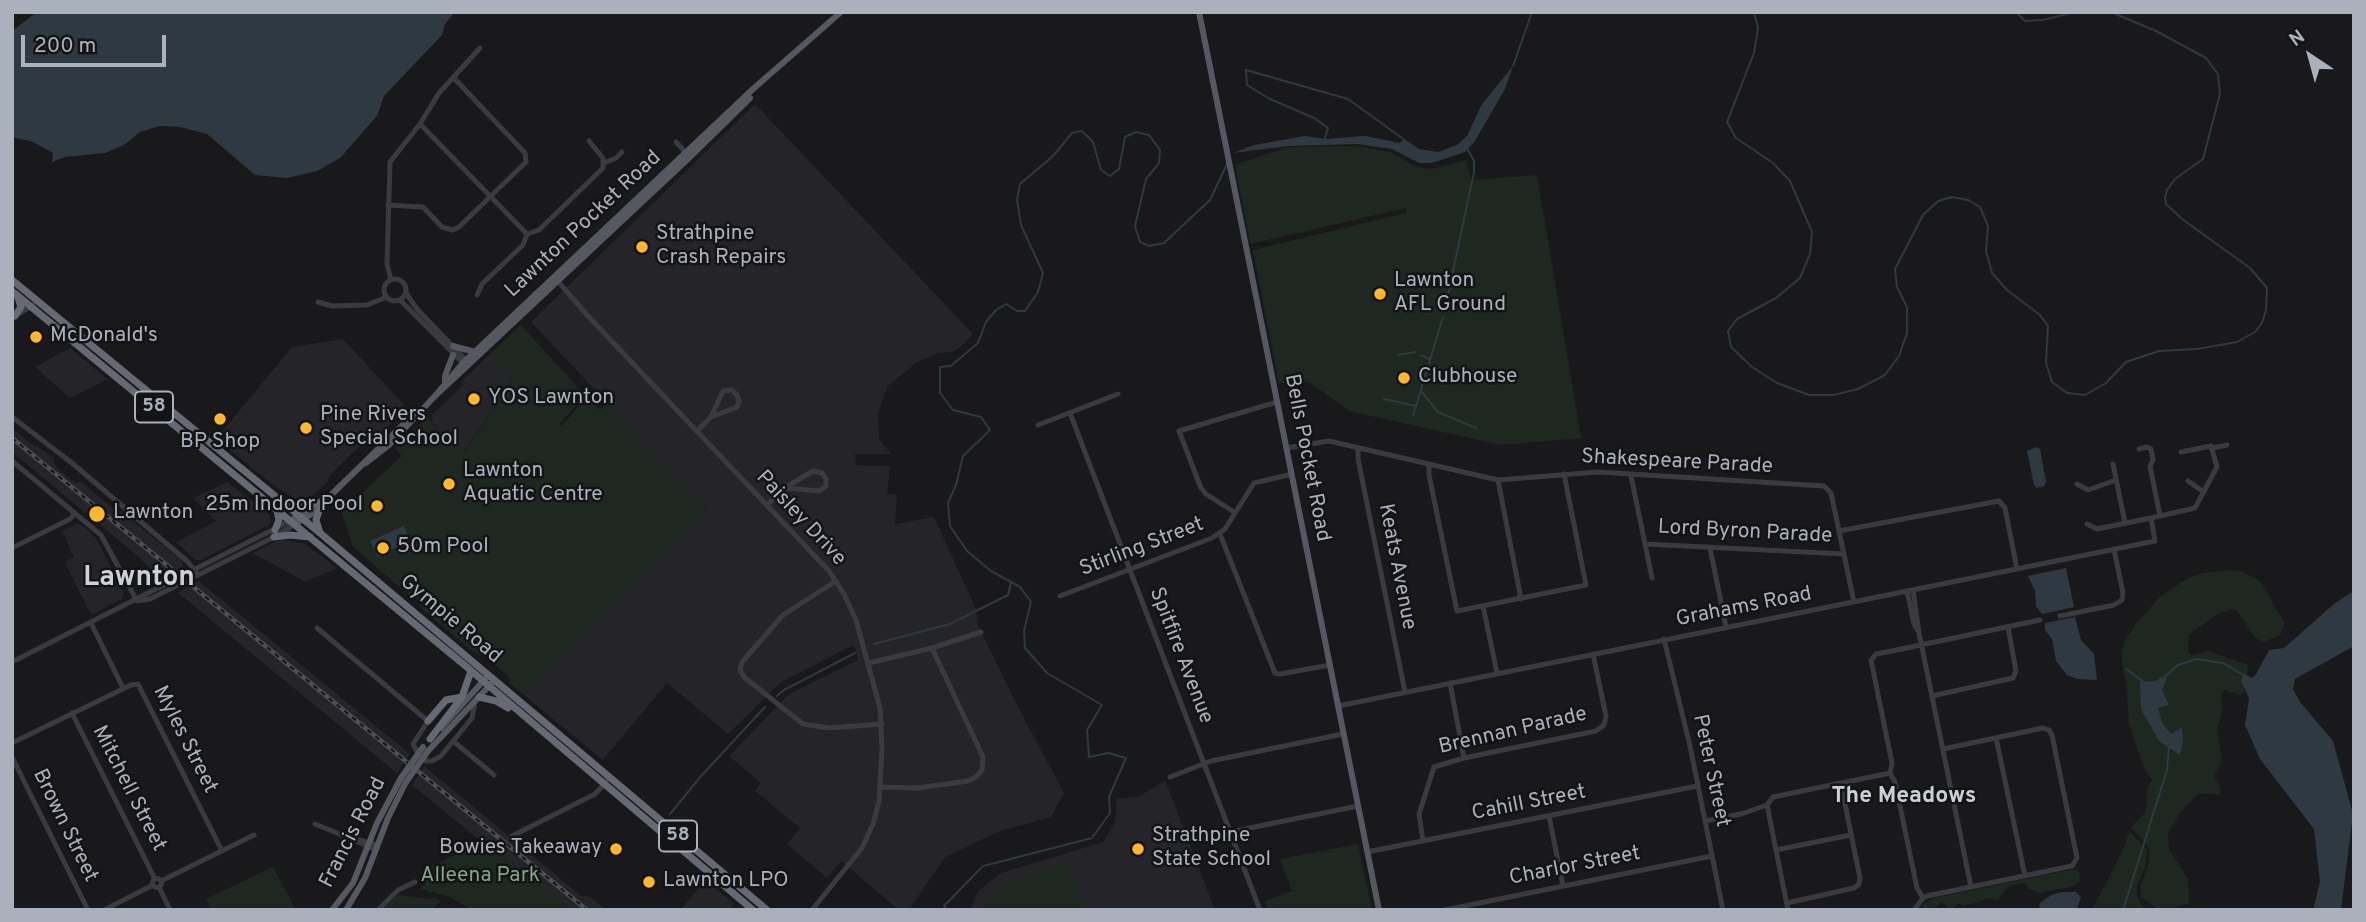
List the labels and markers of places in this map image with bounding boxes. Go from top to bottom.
place label: Strathpine Crash Repairs [656,222,786,272]
marker: Strathpine Crash Repairs [634,239,650,255]
place label: Lawnton AFL Ground [1394,269,1506,319]
marker: Lawnton AFL Ground [1372,286,1388,302]
place label: McDonald's [50,324,158,350]
marker: McDonald's [28,329,44,345]
place label: Clubhouse [1418,365,1517,391]
marker: Clubhouse [1396,370,1412,386]
place label: YOS Lawnton [488,386,614,412]
marker: YOS Lawnton [466,391,482,407]
place label: Pine Rivers Special School [320,403,458,453]
marker: BP Shop [212,411,228,427]
marker: Pine Rivers Special School [298,420,314,436]
place label: BP Shop [180,430,260,456]
place label: Lawnton Aquatic Centre [463,459,603,509]
marker: Lawnton Aquatic Centre [441,476,457,492]
place label: 25m Indoor Pool [205,493,363,519]
marker: 25m Indoor Pool [369,498,385,514]
place label: Lawnton [113,501,193,527]
marker: Lawnton [87,504,107,524]
place label: 50m Pool [397,535,489,561]
marker: 50m Pool [375,540,391,556]
place label: Strathpine State School [1152,824,1271,874]
place label: Bowies Takeaway [439,836,602,862]
marker: Bowies Takeaway [608,841,624,857]
marker: Strathpine State School [1130,841,1146,857]
place label: Lawnton LPO [663,869,788,895]
marker: Lawnton LPO [641,874,657,890]

